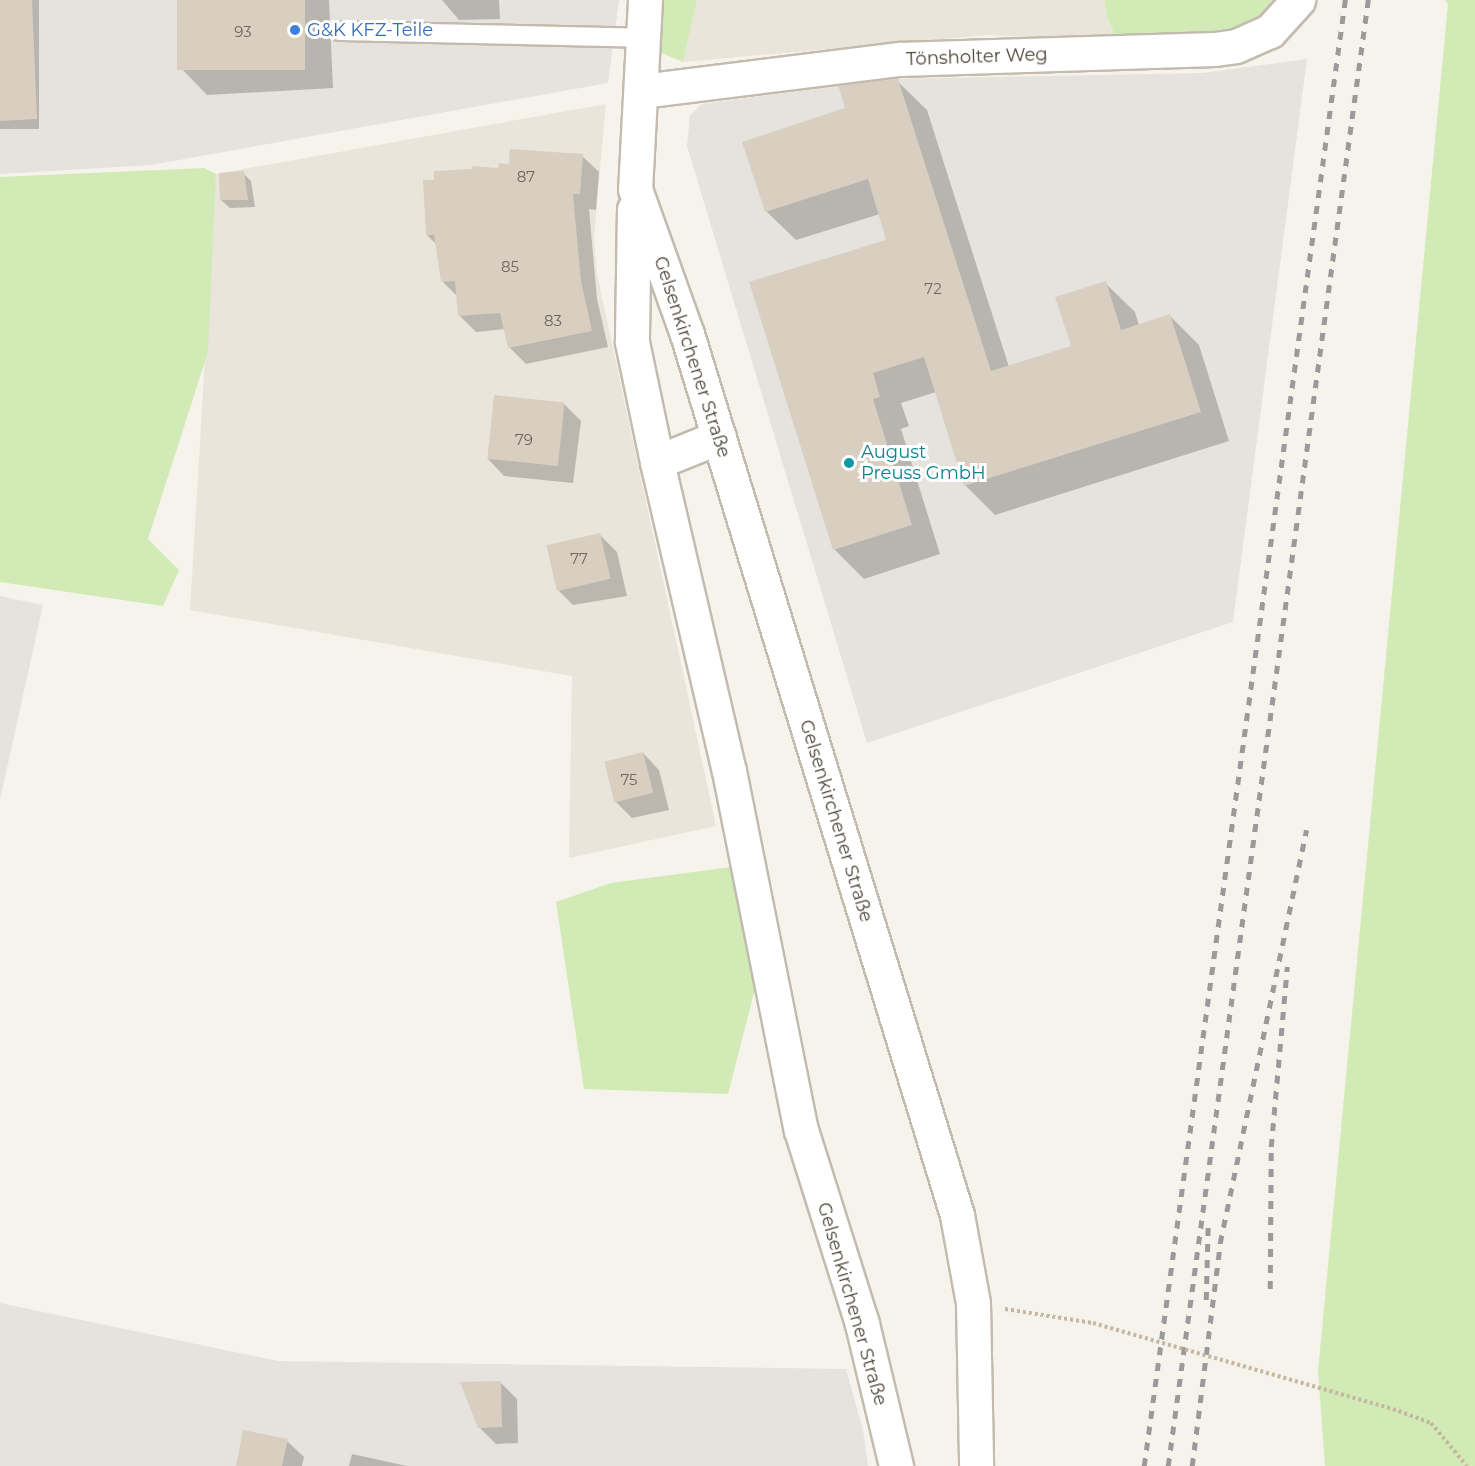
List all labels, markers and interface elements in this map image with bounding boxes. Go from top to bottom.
place label: G&K KFZ-Teile [307,19,433,41]
house number: 93 [234,23,252,41]
marker: G&K KFZ-Teile [288,23,302,37]
street label: Tönsholter Weg [906,44,1048,70]
house number: 87 [517,168,535,186]
street label: Gelsenkirchener Straße [649,254,735,460]
house number: 85 [501,258,519,276]
house number: 72 [924,280,942,298]
house number: 83 [544,312,562,330]
house number: 79 [515,431,533,449]
place label: August Preuss GmbH [861,442,986,484]
marker: August Preuss GmbH [842,456,856,470]
house number: 77 [570,550,588,568]
street label: Gelsenkirchener Straße [795,717,877,925]
house number: 75 [620,771,638,789]
street label: Gelsenkirchener Straße [813,1200,891,1408]

